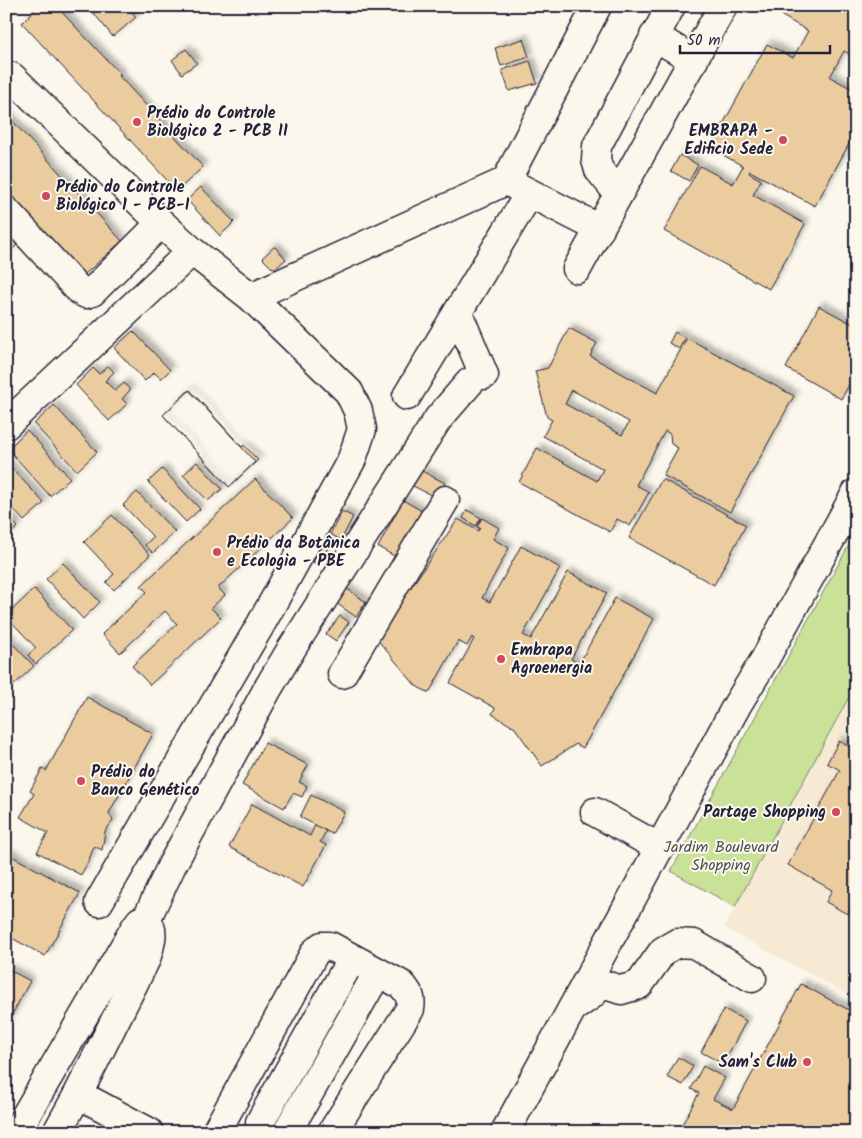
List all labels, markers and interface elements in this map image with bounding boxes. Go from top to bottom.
scale bar [680,22,830,54]
text: 50 m [687,29,721,53]
place label: Prédio do Controle Biológico 2 - PCB II [147,101,288,144]
marker: Prédio do Controle Biológico 2 - PCB II [131,116,143,128]
place label: EMBRAPA - Edificio Sede [685,119,773,162]
marker: EMBRAPA - Edificio Sede [777,134,789,146]
place label: Prédio do Controle Biológico 1 - PCB-I [56,175,190,218]
marker: Prédio do Controle Biológico 1 - PCB-I [40,190,52,202]
place label: Prédio da Botânica e Ecologia - PBE [227,531,360,574]
marker: Prédio da Botânica e Ecologia - PBE [211,546,223,558]
place label: Embrapa Agroenergia [511,638,592,681]
marker: Embrapa Agroenergia [495,653,507,665]
place label: Prédio do Banco Genético [91,760,199,803]
marker: Prédio do Banco Genético [75,775,87,787]
place label: Partage Shopping [703,800,826,825]
marker: Partage Shopping [830,806,842,818]
park label: Jardim Boulevard Shopping [663,835,780,878]
place label: Sam's Club [719,1050,797,1075]
marker: Sam's Club [801,1056,813,1068]

